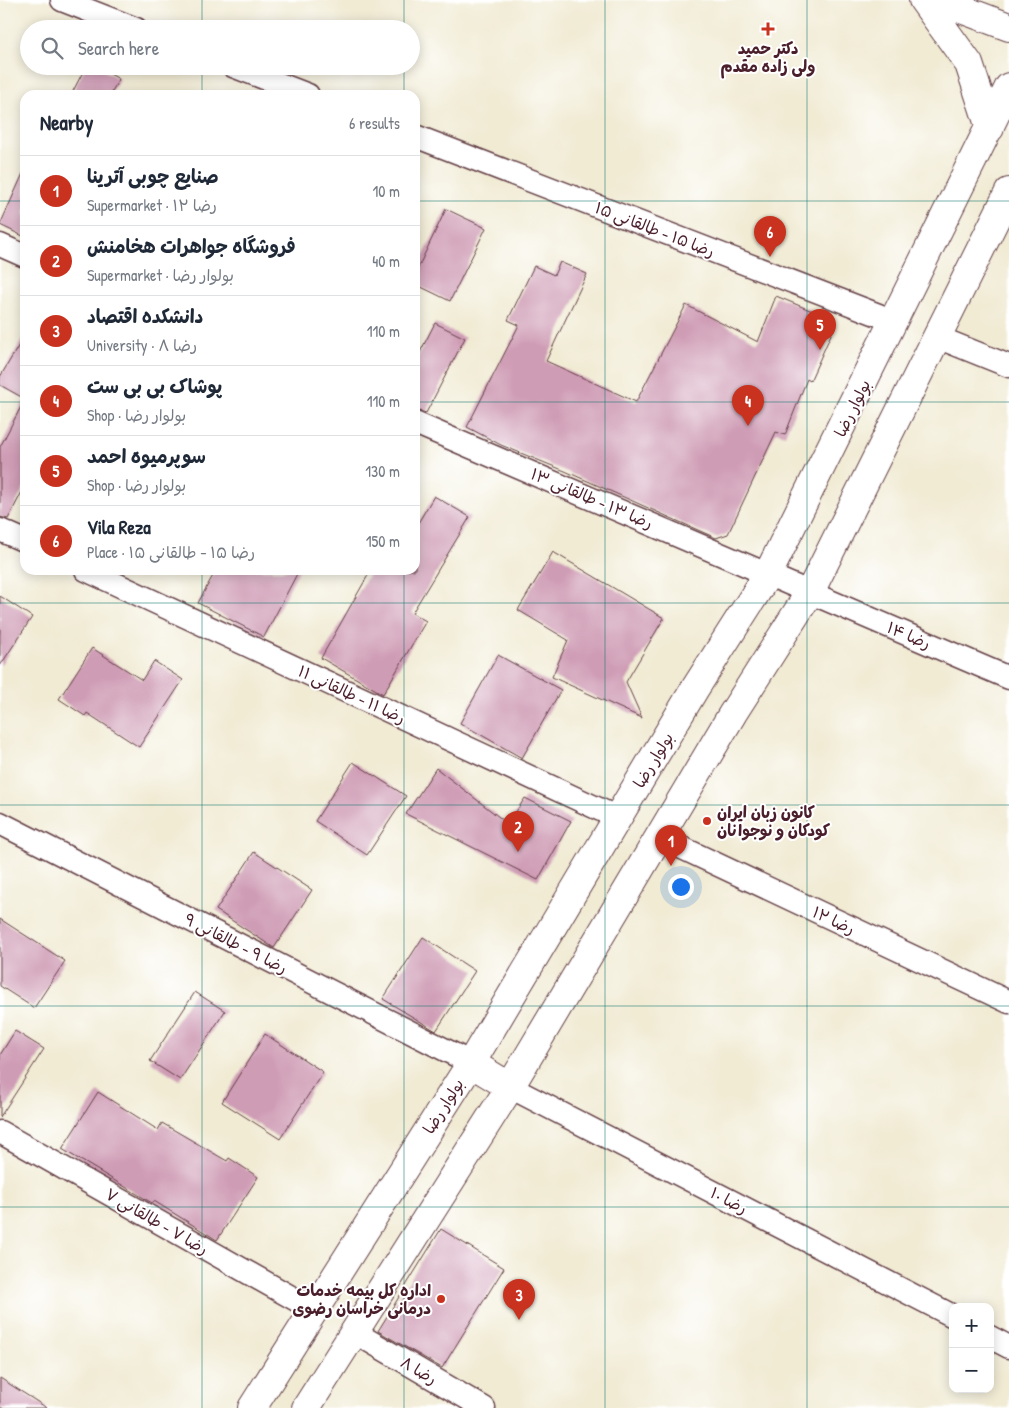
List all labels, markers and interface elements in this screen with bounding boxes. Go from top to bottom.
search box [20,20,420,75]
marker: دکتر حمید ولی زاده مقدم [761,22,775,36]
icon: search [38,34,66,62]
text: Search here [78,35,159,61]
place label: دکتر حمید ولی زاده مقدم [721,37,815,79]
text: Nearby [40,108,93,137]
text: 6 results [349,112,400,134]
text: صنایع چوبی آترینا [87,163,219,189]
text: 1 [53,180,59,202]
text: 10 m [372,180,400,202]
text: Supermarket · رضا ۱۲ [87,194,217,216]
street label: رضا ۱۵ - طالقانی ۱۵ [592,196,718,262]
pin: 6 [754,216,786,257]
text: فروشگاه جواهرات هخامنش [87,233,296,259]
text: 2 [52,250,60,272]
text: 40 m [372,250,400,272]
text: Supermarket · بولوار رضا [87,264,234,286]
text: دانشکده اقتصاد [87,303,203,329]
pin: 5 [804,309,836,350]
text: 3 [52,320,60,342]
text: 110 m [367,320,400,342]
text: University · رضا ۸ [87,334,197,356]
text: پوشاک بی بی ست [87,373,222,399]
street label: بولوار رضا [829,376,875,440]
pin: 4 [732,385,764,426]
text: 4 [53,390,59,412]
text: 110 m [367,390,400,412]
text: Shop · بولوار رضا [87,404,186,426]
text: سوپرمیوه احمد [87,443,206,469]
text: 5 [53,460,59,482]
text: 130 m [365,460,400,482]
street label: رضا ۱۳ - طالقانی ۱۳ [528,462,656,534]
text: Shop · بولوار رضا [87,474,186,496]
text: Vila Reza [87,514,151,540]
text: 6 [53,530,59,552]
text: 150 m [366,530,400,552]
text: Place · رضا ۱۵ - طالقانی ۱۵ [87,541,255,563]
street label: رضا ۱۴ [884,616,934,654]
street label: رضا ۱۱ - طالقانی ۱۱ [295,660,409,728]
street label: بولوار رضا [628,728,678,792]
place label: کانون زبان ایران کودکان و نوجوانان [717,801,830,841]
pin: 2 [502,811,534,852]
marker: کانون زبان ایران کودکان و نوجوانان [701,815,713,827]
pin: 1 [655,825,687,866]
your location [668,874,694,900]
street label: رضا ۱۲ [809,901,859,939]
street label: رضا ۹ - طالقانی ۹ [181,908,291,978]
street label: بولوار رضا [417,1074,469,1138]
street label: رضا ۱۰ [707,1181,751,1219]
street label: رضا ۷ - طالقانی ۷ [102,1183,212,1259]
place label: اداره کل بیمه خدمات درمانی خراسان رضوی [293,1279,431,1319]
pin: 3 [503,1279,535,1320]
marker: اداره کل بیمه خدمات درمانی خراسان رضوی [435,1293,447,1305]
map controls [949,1303,994,1393]
button: + [949,1303,994,1348]
button: − [949,1348,994,1393]
street label: رضا ۸ [397,1351,441,1389]

